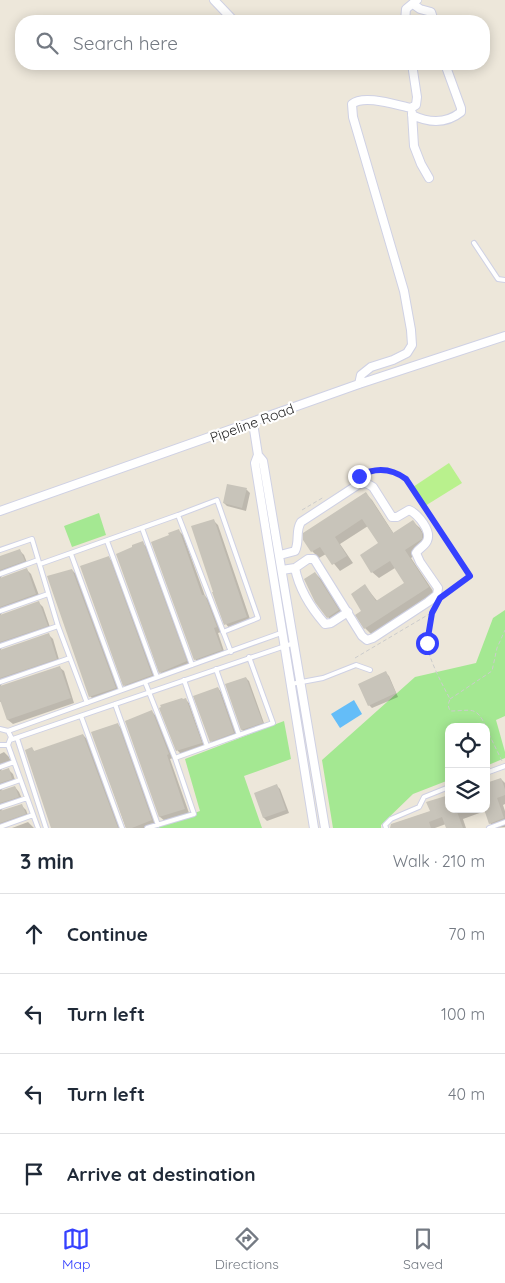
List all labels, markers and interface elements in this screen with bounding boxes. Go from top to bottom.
search box [15,15,490,70]
icon: search [33,29,61,57]
text: Search here [73,31,178,55]
street label: Pipeline Road [207,399,297,447]
route end [348,465,371,488]
route start [416,632,439,655]
map controls [445,723,490,813]
button: locate [445,723,490,768]
button: layers [445,768,490,813]
text: 3 min [20,848,74,874]
text: Walk · 210 m [393,851,485,871]
icon: ahead [20,920,48,948]
text: Continue [67,922,148,946]
text: 70 m [448,924,485,944]
icon: left [20,1000,48,1028]
text: Turn left [67,1002,145,1026]
text: 100 m [441,1004,485,1024]
icon: left [20,1080,48,1108]
text: Turn left [67,1082,145,1106]
text: 40 m [448,1084,485,1104]
icon: arrive [20,1160,48,1188]
text: Arrive at destination [67,1162,256,1186]
tab: Map [62,1225,91,1273]
tab: Directions [215,1225,279,1273]
tab: Saved [403,1225,443,1273]

